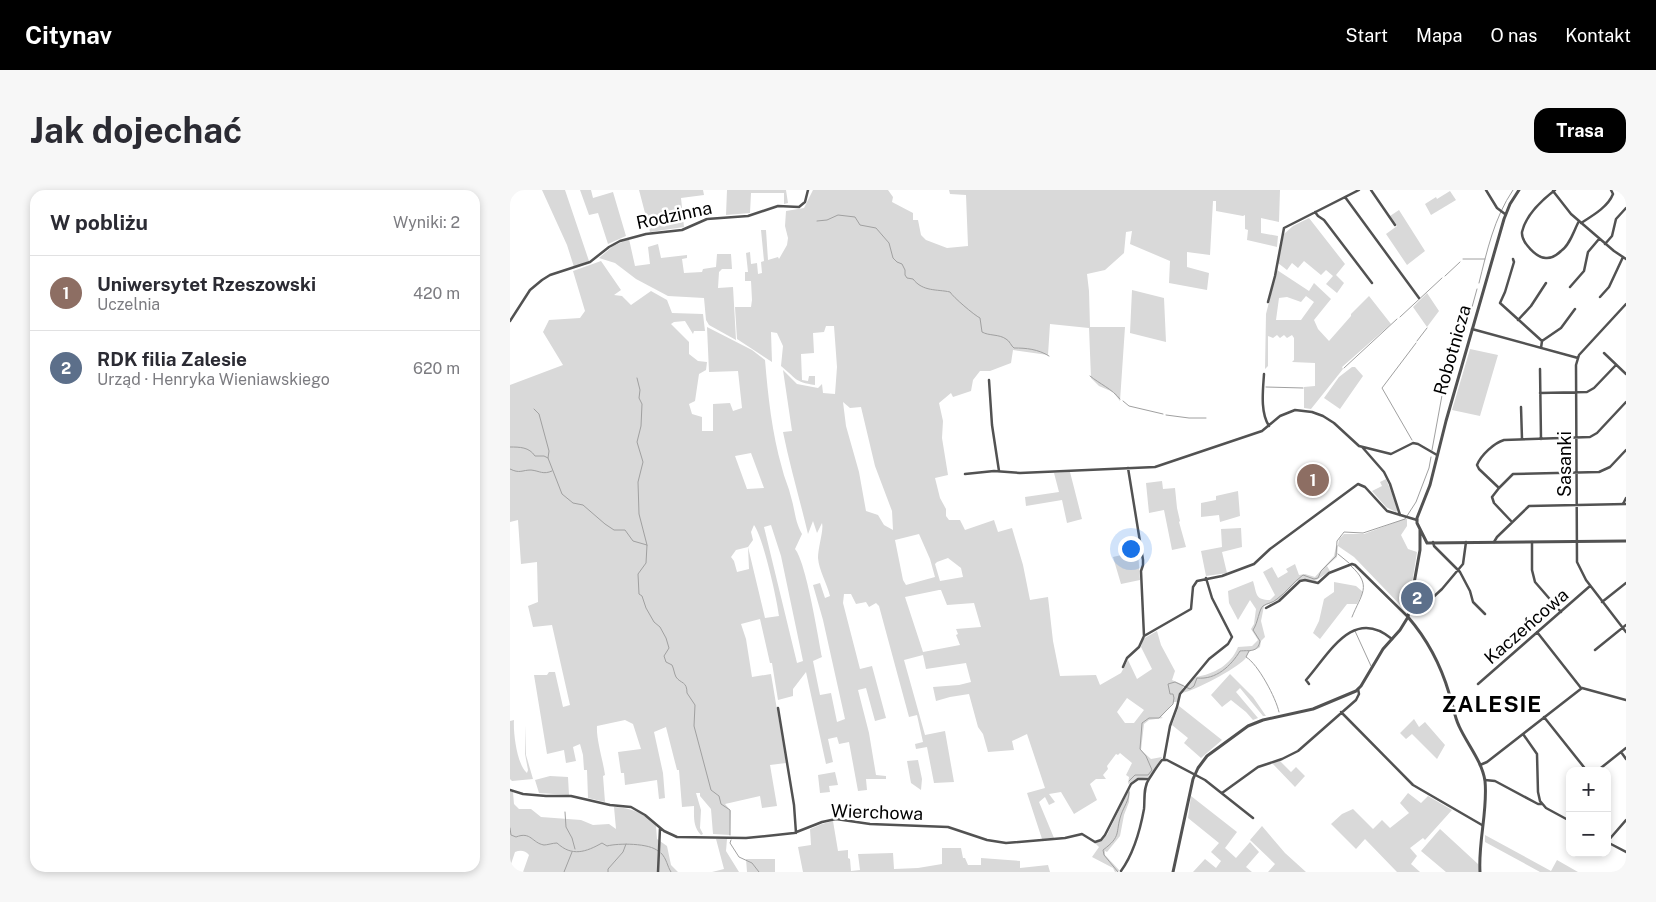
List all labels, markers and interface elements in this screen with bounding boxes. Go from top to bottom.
text: Citynav [25,21,112,49]
text: Start [1346,25,1388,46]
text: Mapa [1416,25,1462,46]
text: O nas [1490,25,1537,46]
text: Kontakt [1565,25,1631,46]
button: Trasa [1534,108,1626,153]
text: Jak dojechać [30,110,242,151]
street label: Rodzinna [634,197,714,233]
text: W pobliżu [50,210,148,235]
text: Wyniki: 2 [393,213,460,232]
text: Uniwersytet Rzeszowski [97,273,316,295]
text: 1 [63,284,69,303]
text: 420 m [413,284,460,303]
text: Uczelnia [97,295,160,314]
street label: Robotnicza [1429,303,1475,397]
text: RDK filia Zalesie [97,348,247,370]
text: 2 [61,359,71,378]
text: 620 m [413,359,460,378]
text: Urząd · Henryka Wieniawskiego [97,370,330,389]
street label: Sasanki [1554,431,1575,497]
pin: 1 [1297,461,1329,499]
your location [1118,536,1144,562]
pin: 2 [1401,579,1433,617]
street label: Kaczeńcowa [1480,584,1572,668]
district label: ZALESIE [1442,691,1542,717]
map controls [1566,767,1611,857]
button: + [1566,767,1611,812]
street label: Wierchowa [830,800,924,824]
button: − [1566,812,1611,857]

